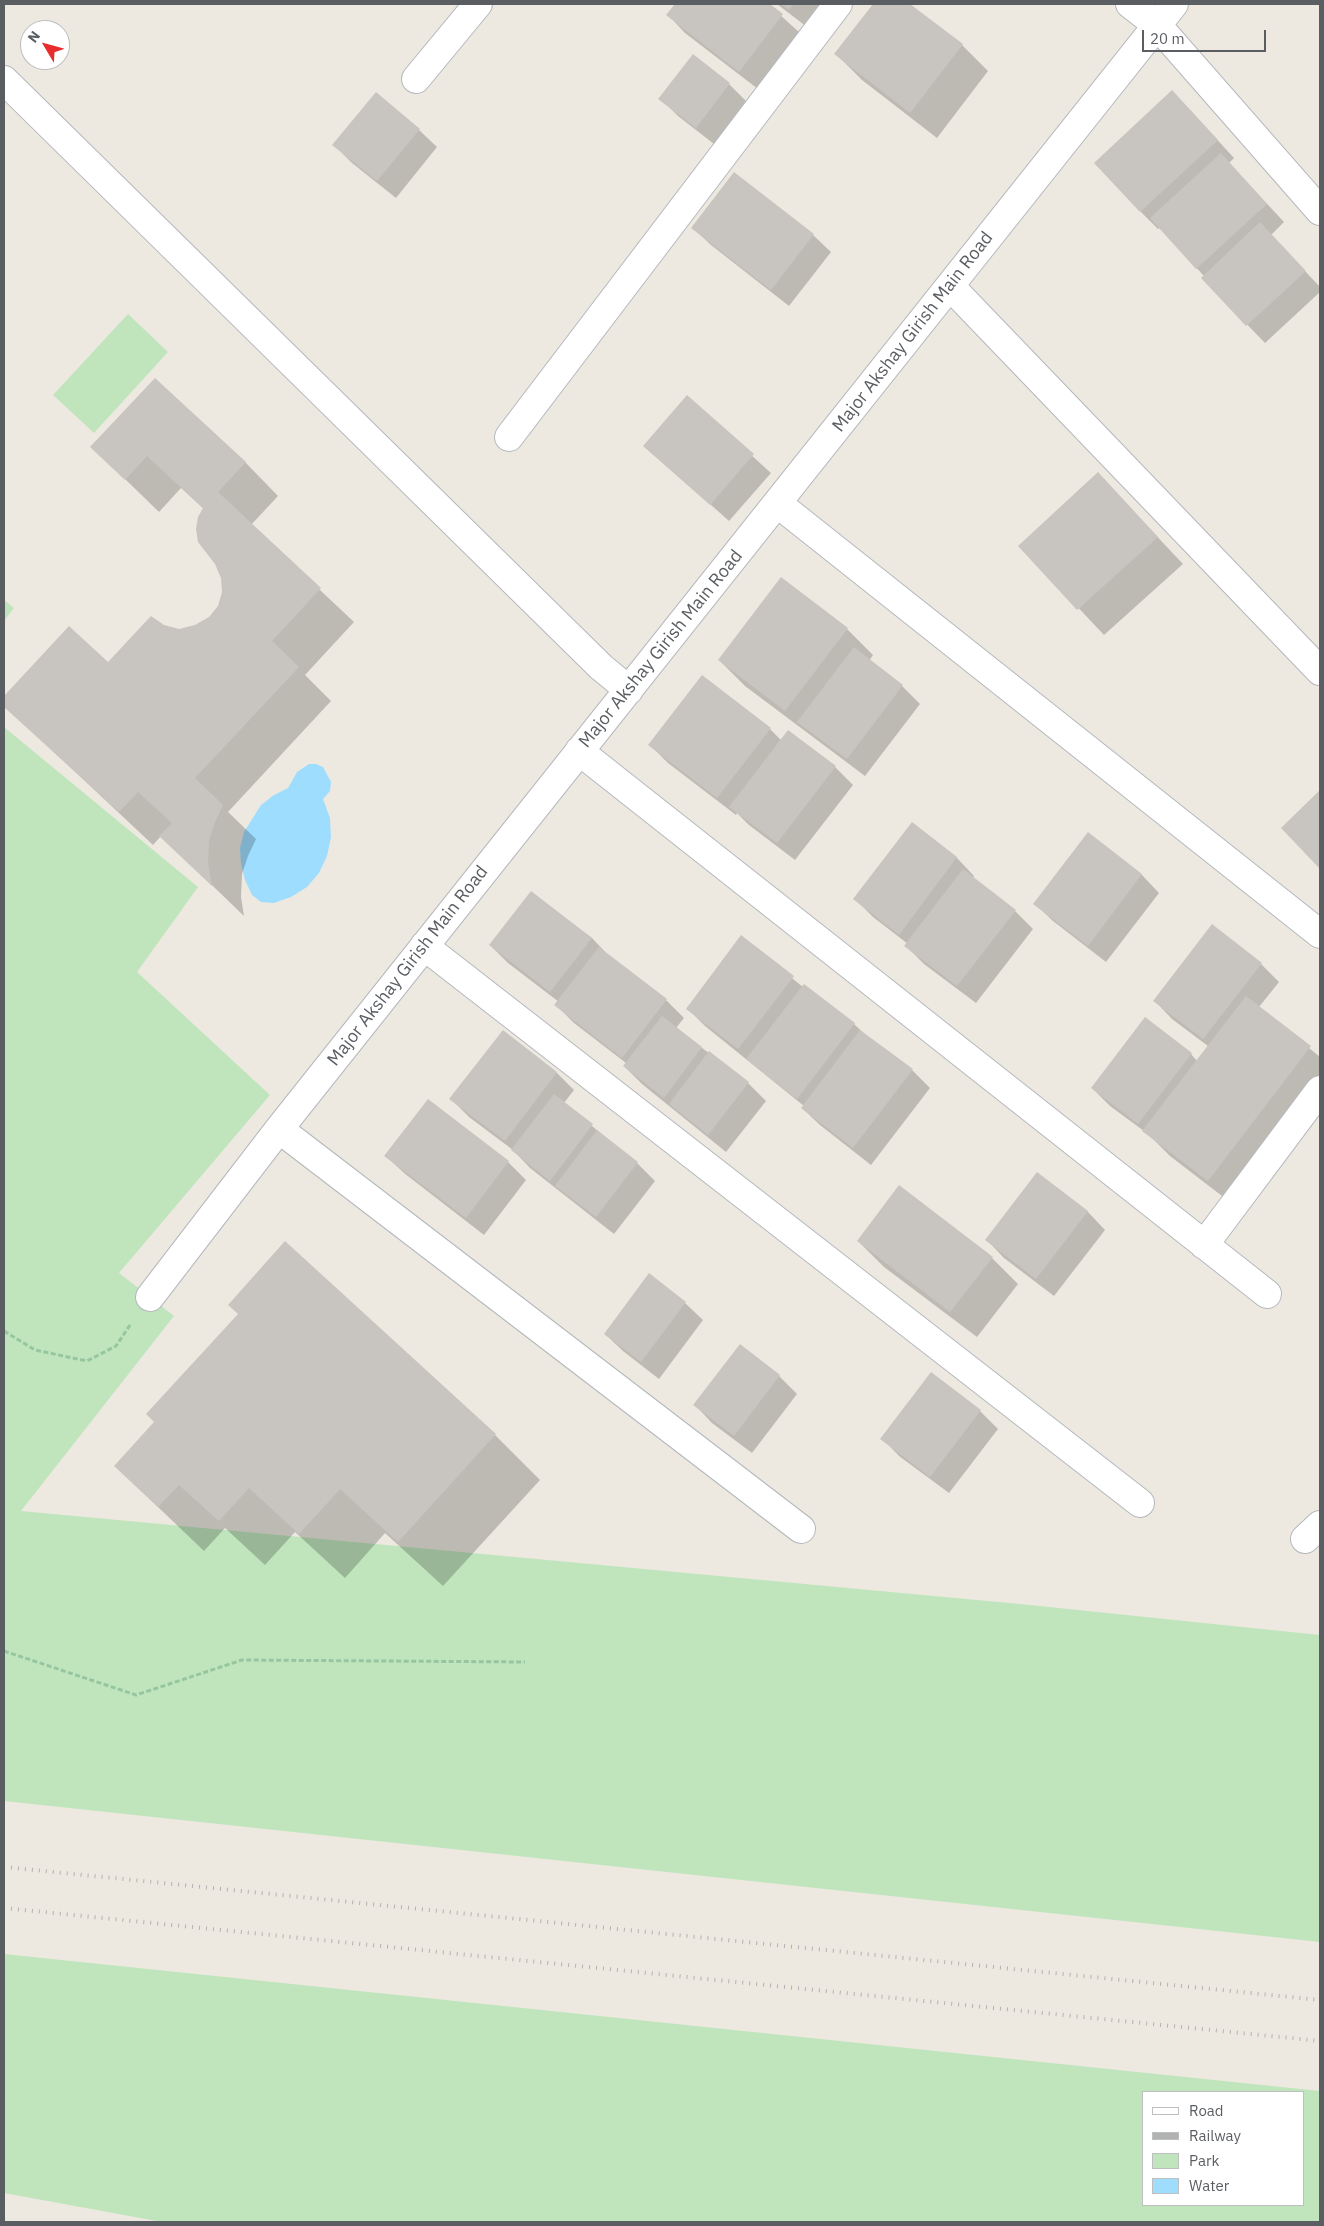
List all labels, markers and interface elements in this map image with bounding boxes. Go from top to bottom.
north arrow [20,20,70,70]
scale bar [1144,20,1268,52]
text: N [24,27,44,46]
text: 20 m [1150,29,1185,48]
street label: Major Akshay Girish Main Road [828,228,998,436]
street label: Major Akshay Girish Main Road [575,546,747,752]
street label: Major Akshay Girish Main Road [323,862,493,1070]
legend [1142,2091,1304,2206]
text: Road [1189,2101,1224,2120]
text: Railway [1189,2126,1241,2145]
text: Park [1189,2151,1219,2170]
text: Water [1189,2176,1229,2195]

